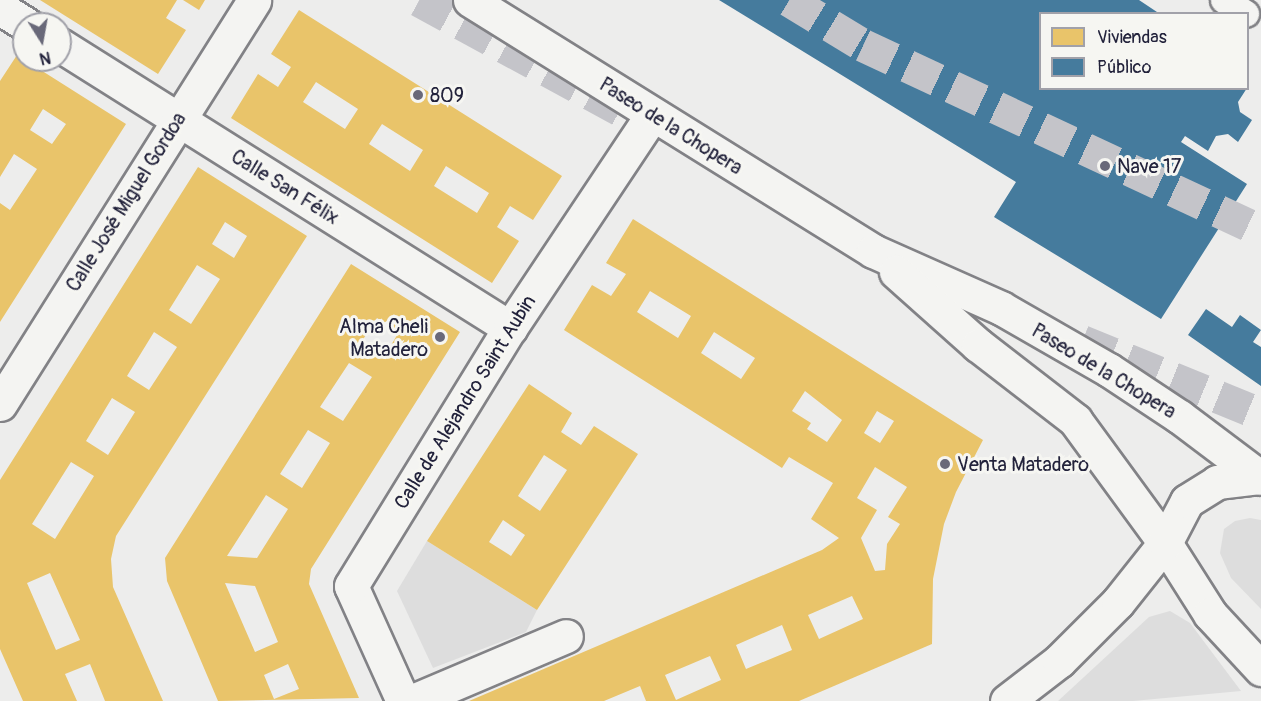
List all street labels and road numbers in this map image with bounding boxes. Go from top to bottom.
street label: Paseo de la Chopera [595,72,747,180]
street label: Calle José Miguel Gordoa [61,108,191,296]
street label: Calle San Félix [227,144,343,230]
street label: Calle de Alejandro Saint Aubin [389,290,541,514]
street label: Paseo de la Chopera [1027,318,1181,424]

